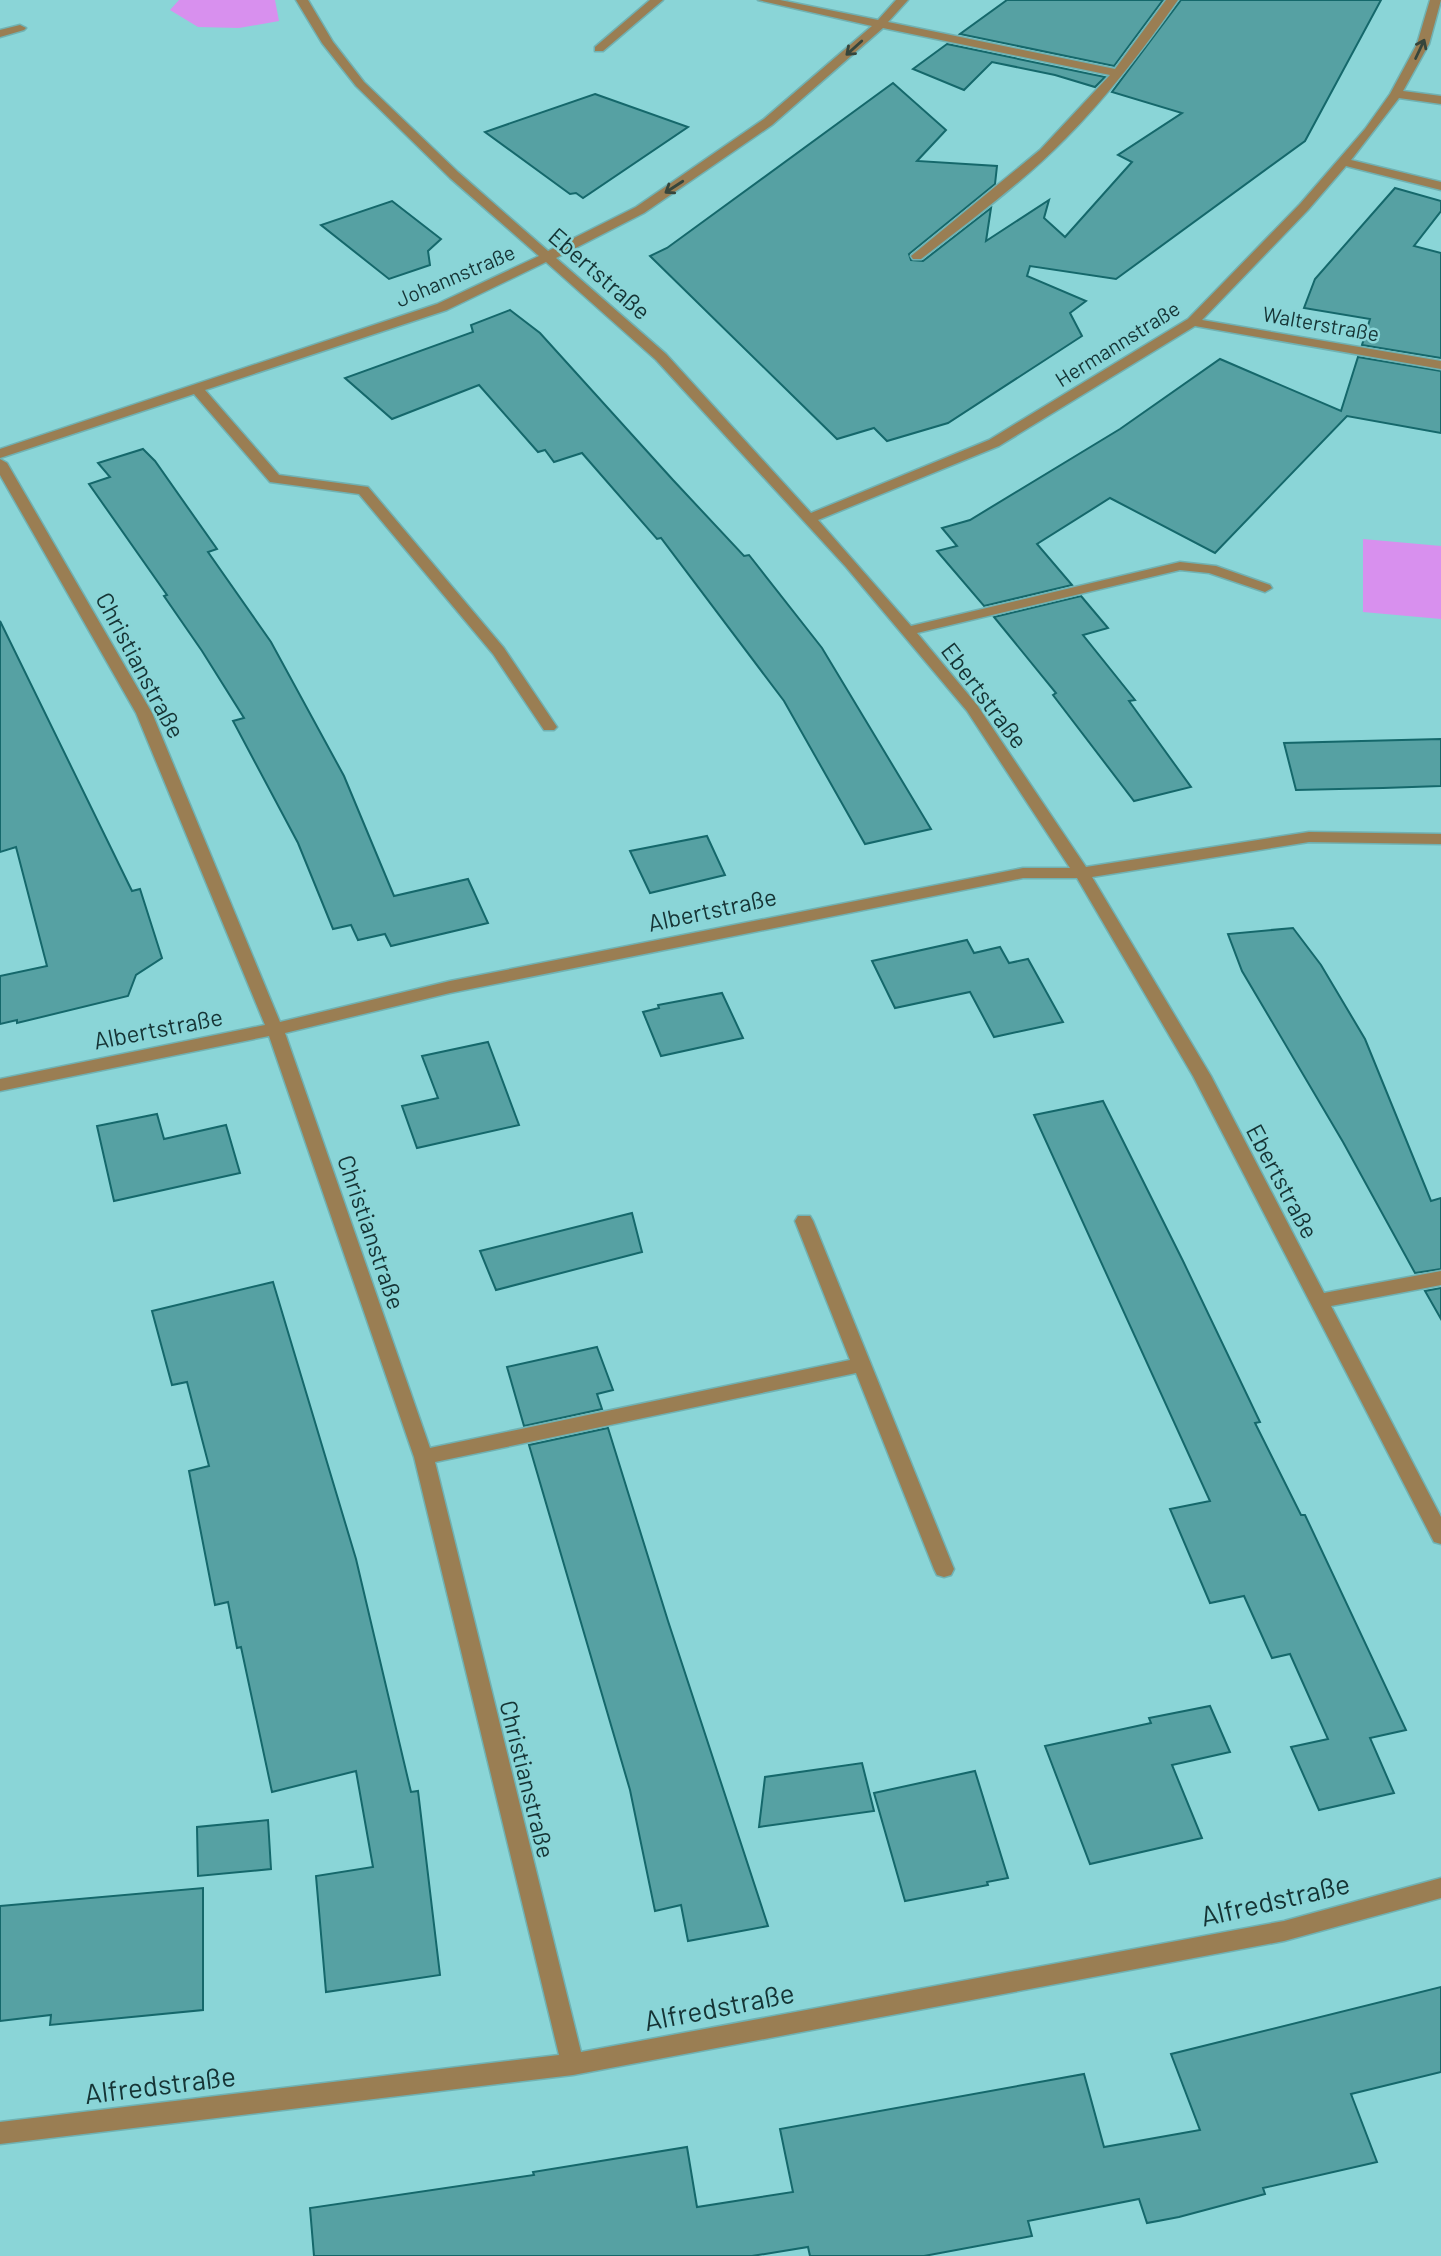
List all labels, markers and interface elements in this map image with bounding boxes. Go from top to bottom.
one-way arrow [1414,39,1427,60]
one-way arrow [846,40,863,57]
one-way arrow [665,180,684,195]
street label: Ebertstraße [543,221,657,325]
street label: Johannstraße [392,239,518,311]
street label: Hermannstraße [1050,295,1184,391]
street label: Walterstraße [1261,300,1381,346]
street label: Christianstraße [90,587,192,743]
street label: Ebertstraße [936,636,1034,754]
street label: Albertstraße [645,881,779,937]
street label: Albertstraße [91,1001,225,1055]
street label: Ebertstraße [1241,1119,1325,1243]
street label: Christianstraße [332,1151,412,1313]
street label: Christianstraße [494,1697,562,1861]
street label: Alfredstraße [1197,1865,1353,1933]
street label: Alfredstraße [641,1975,797,2037]
street label: Alfredstraße [82,2058,238,2110]

